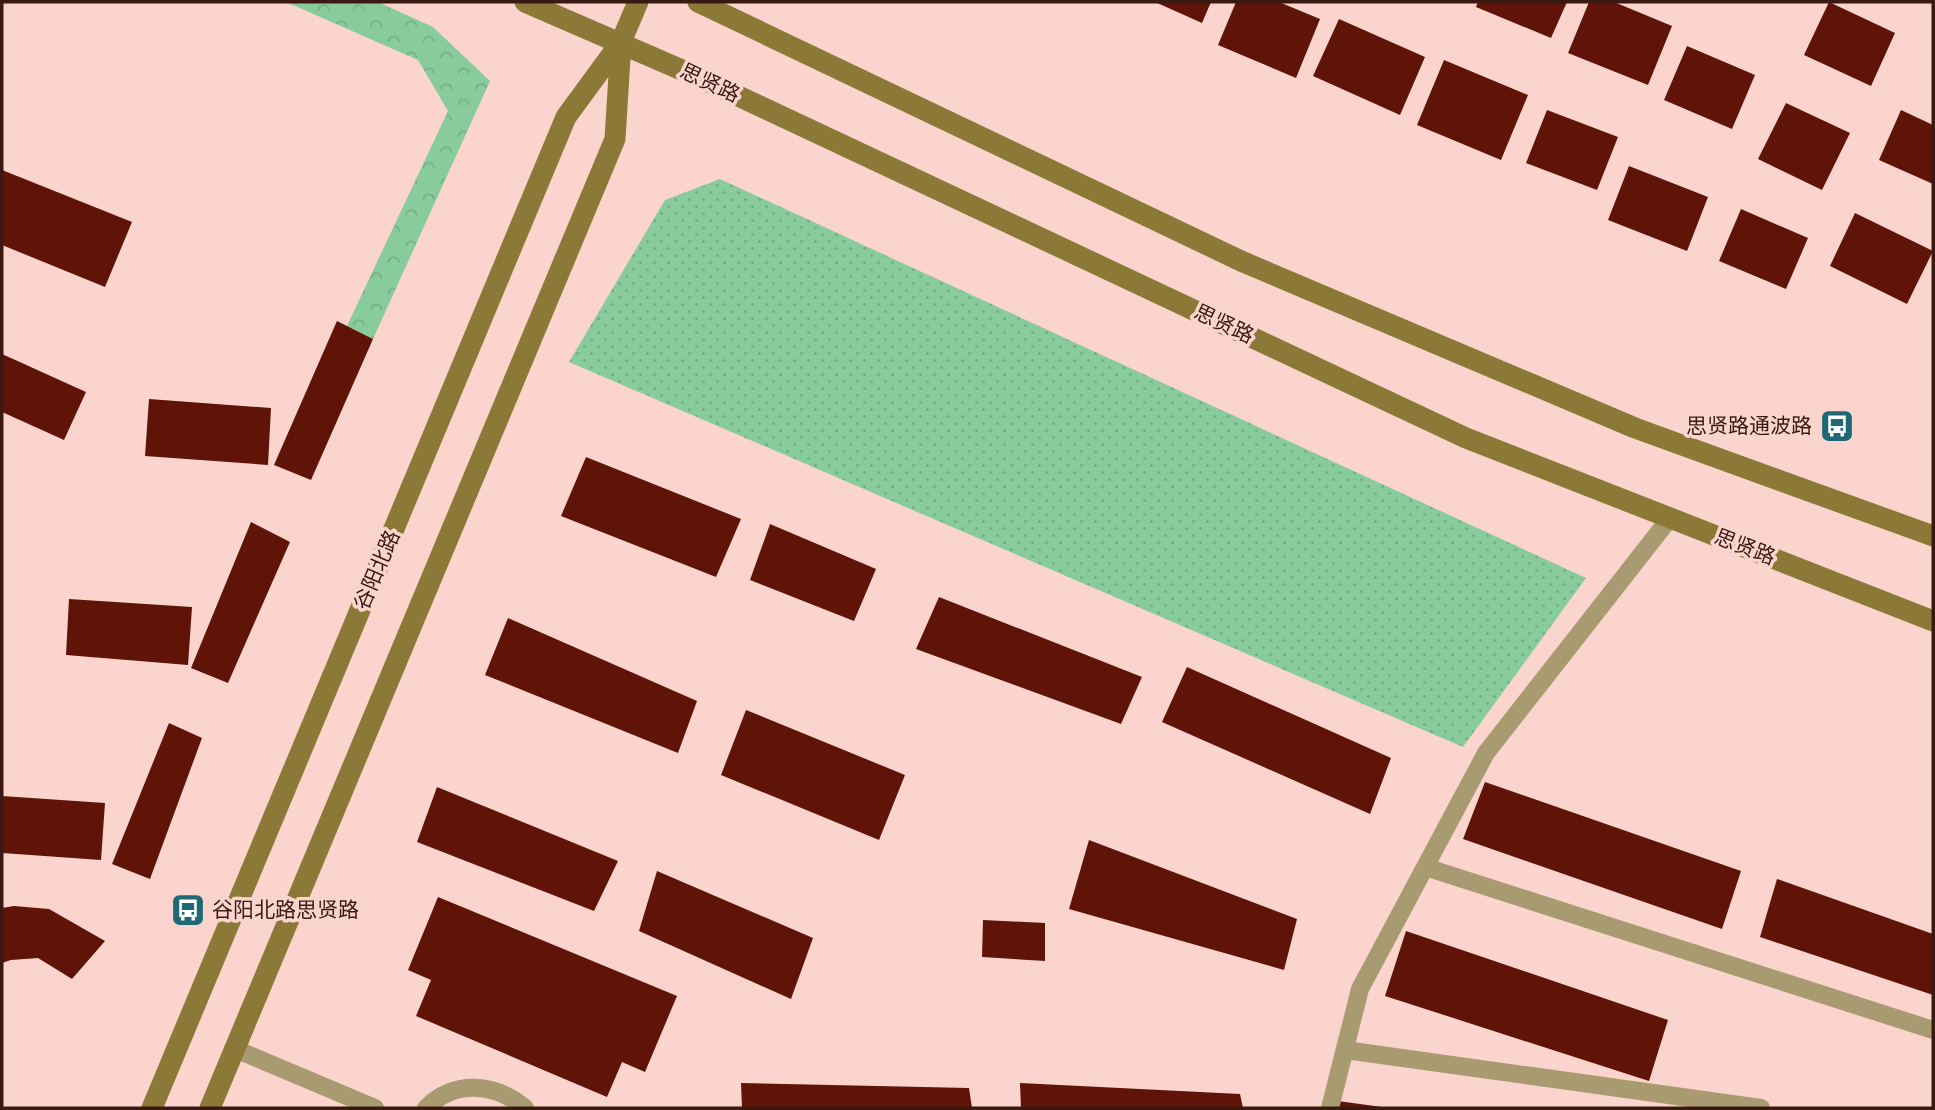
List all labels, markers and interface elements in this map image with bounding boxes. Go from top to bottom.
street label: 思贤路 [677,57,744,106]
street label: 思贤路 [1191,298,1258,347]
bus stop icon: 思贤路通波路 [1818,407,1856,445]
place label: 思贤路通波路 [1686,412,1812,437]
street label: 思贤路 [1712,523,1779,569]
street label: 谷阳北路 [348,526,404,613]
bus stop icon: 谷阳北路思贤路 [169,891,207,929]
place label: 谷阳北路思贤路 [212,896,359,921]

